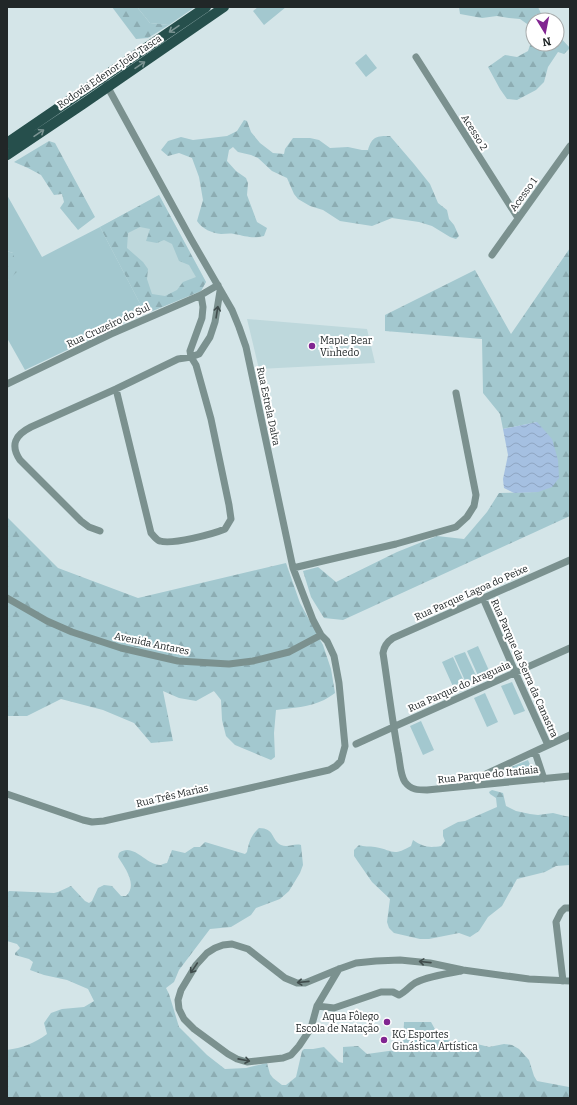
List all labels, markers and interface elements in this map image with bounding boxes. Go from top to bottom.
north arrow [525,12,565,52]
one-way arrow [169,25,180,33]
street label: Rodovia Edenor João Tasca [55,32,164,111]
text: N [541,34,552,49]
one-way arrow [134,61,145,69]
street label: Acesso 2 [458,112,490,153]
one-way arrow [34,129,45,137]
street label: Acesso 1 [508,175,540,214]
street label: Rua Cruzeiro do Sul [65,301,152,350]
one-way arrow [213,306,221,319]
place label: Maple Bear Vinhedo [320,335,373,359]
marker: Maple Bear Vinhedo [307,341,317,351]
street label: Rua Estrela Dalva [254,366,282,447]
street label: Rua Parque Lagoa do Peixe [413,562,530,623]
street label: Rua Parque da Serra da Canastra [488,597,560,740]
street label: Avenida Antares [113,630,191,658]
street label: Rua Parque do Araguaia [406,659,513,715]
street label: Rua Parque do Itatiaia [437,764,540,786]
street label: Rua Três Marias [135,781,210,810]
one-way arrow [419,959,432,966]
one-way arrow [190,962,198,973]
one-way arrow [297,978,310,986]
place label: Aqua Fôlego Escola de Natação [295,1010,379,1035]
marker: Aqua Fôlego Escola de Natação [382,1017,392,1027]
place label: KG Esportes Ginástica Artística [392,1029,478,1053]
marker: KG Esportes Ginástica Artística [379,1035,389,1045]
one-way arrow [237,1057,250,1065]

